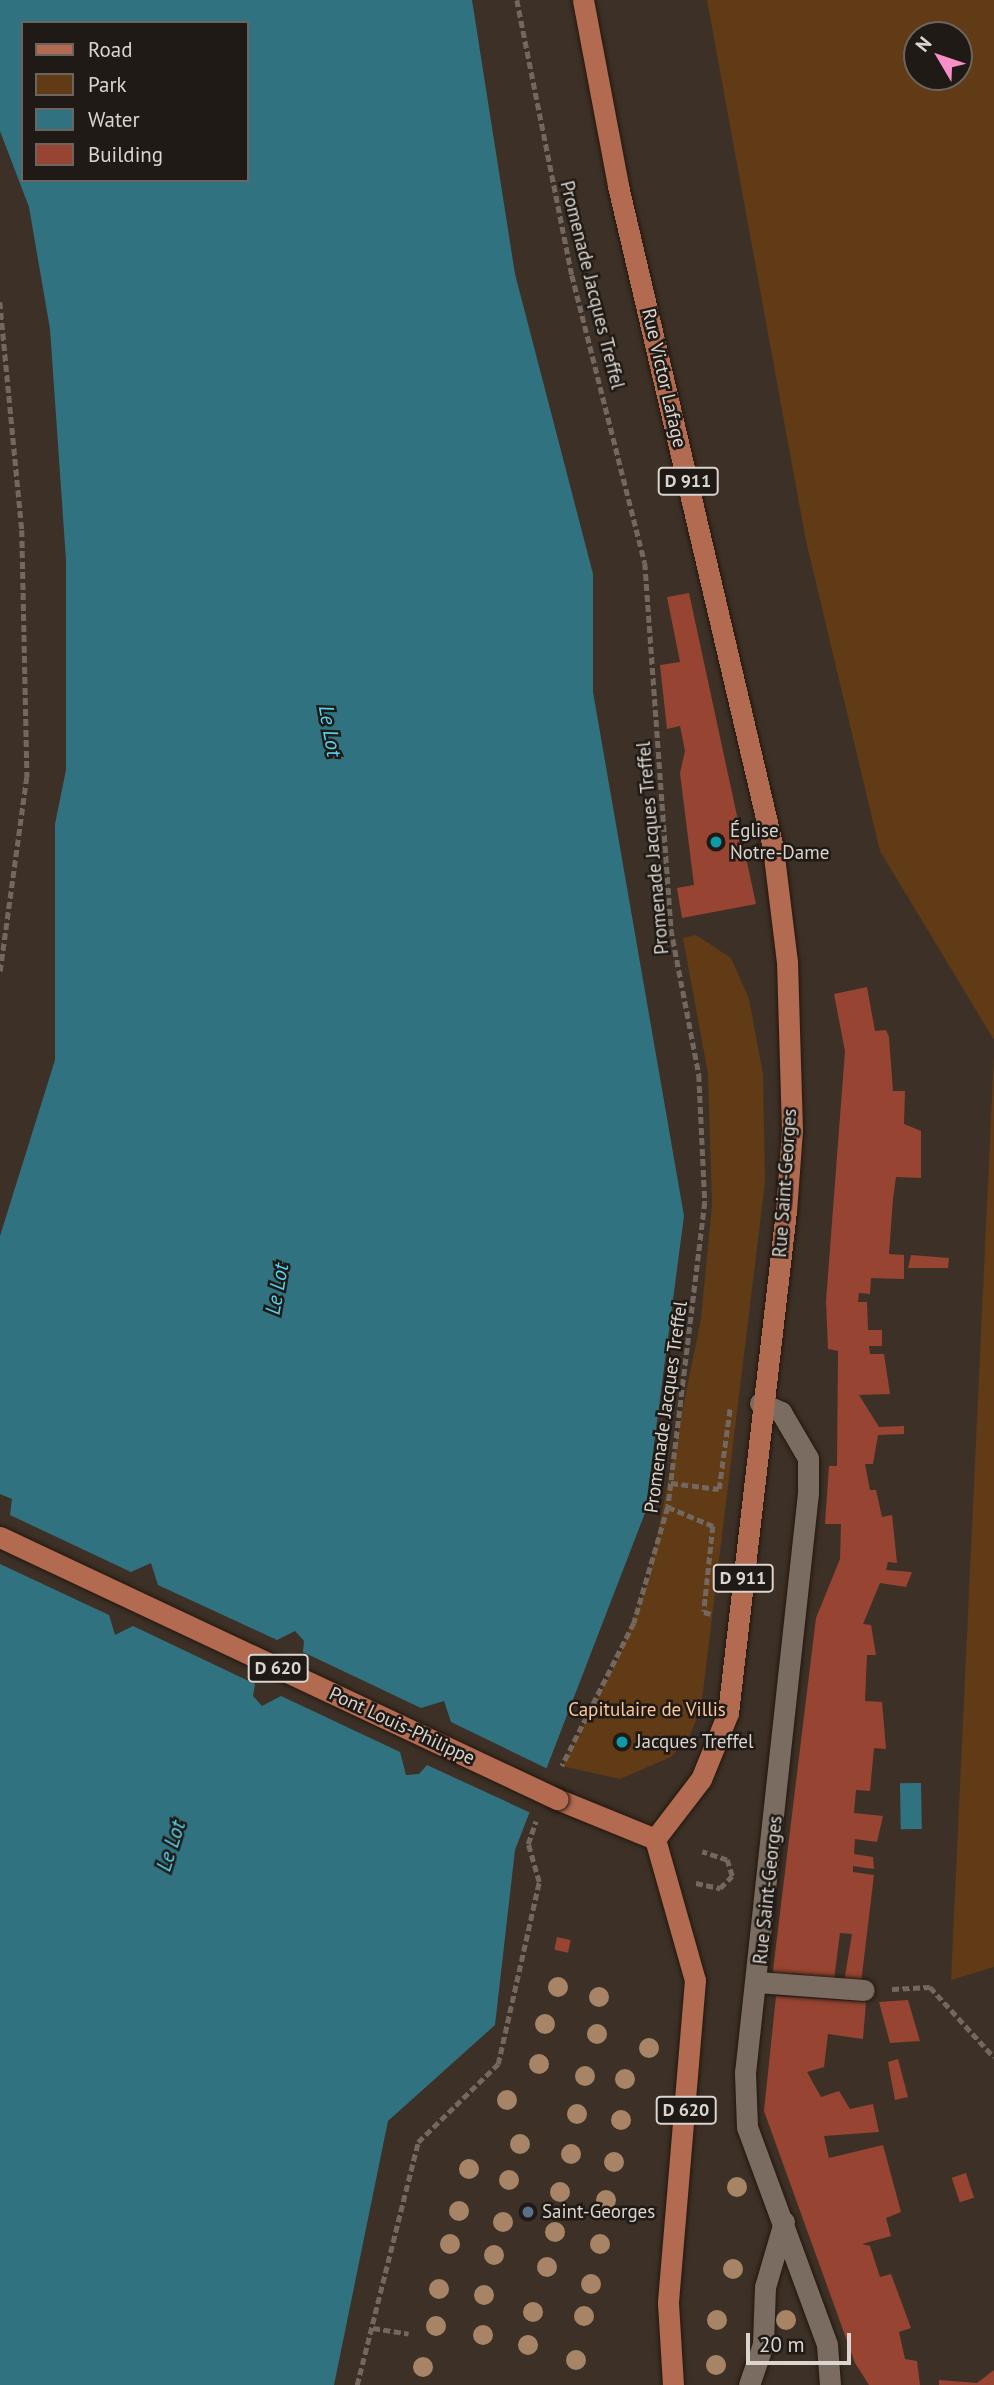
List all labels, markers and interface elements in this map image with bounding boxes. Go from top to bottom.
legend [21,21,248,182]
north arrow [903,21,973,91]
text: N [910,32,936,56]
text: Road [88,36,132,63]
text: Park [88,71,127,98]
text: Water [88,106,140,133]
text: Building [88,141,163,168]
street label: Promenade Jacques Treffel [555,178,629,392]
street label: Rue Victor Lafage [637,306,691,450]
road number: D 911 [656,466,720,495]
water label: Le Lot [313,703,347,759]
street label: Promenade Jacques Treffel [632,740,674,956]
place label: Église Notre-Dame [730,820,829,864]
marker: Église Notre-Dame [708,834,724,850]
street label: Rue Saint-Georges [768,1108,802,1258]
water label: Le Lot [260,1261,294,1317]
street label: Promenade Jacques Treffel [640,1299,692,1515]
road number: D 911 [712,1563,774,1592]
road number: D 620 [246,1653,310,1682]
street label: Pont Louis-Philippe [326,1682,478,1770]
park label: Capitulaire de Villis [568,1699,726,1721]
place label: Jacques Treffel [636,1731,754,1753]
marker: Jacques Treffel [614,1734,630,1750]
street label: Rue Saint-Georges [749,1815,787,1965]
water label: Le Lot [151,1818,191,1874]
road number: D 620 [654,2096,718,2124]
place label: Saint-Georges [542,2201,655,2223]
marker: Saint-Georges [520,2204,536,2220]
scale bar [749,2318,854,2362]
text: 20 m [759,2331,805,2358]

